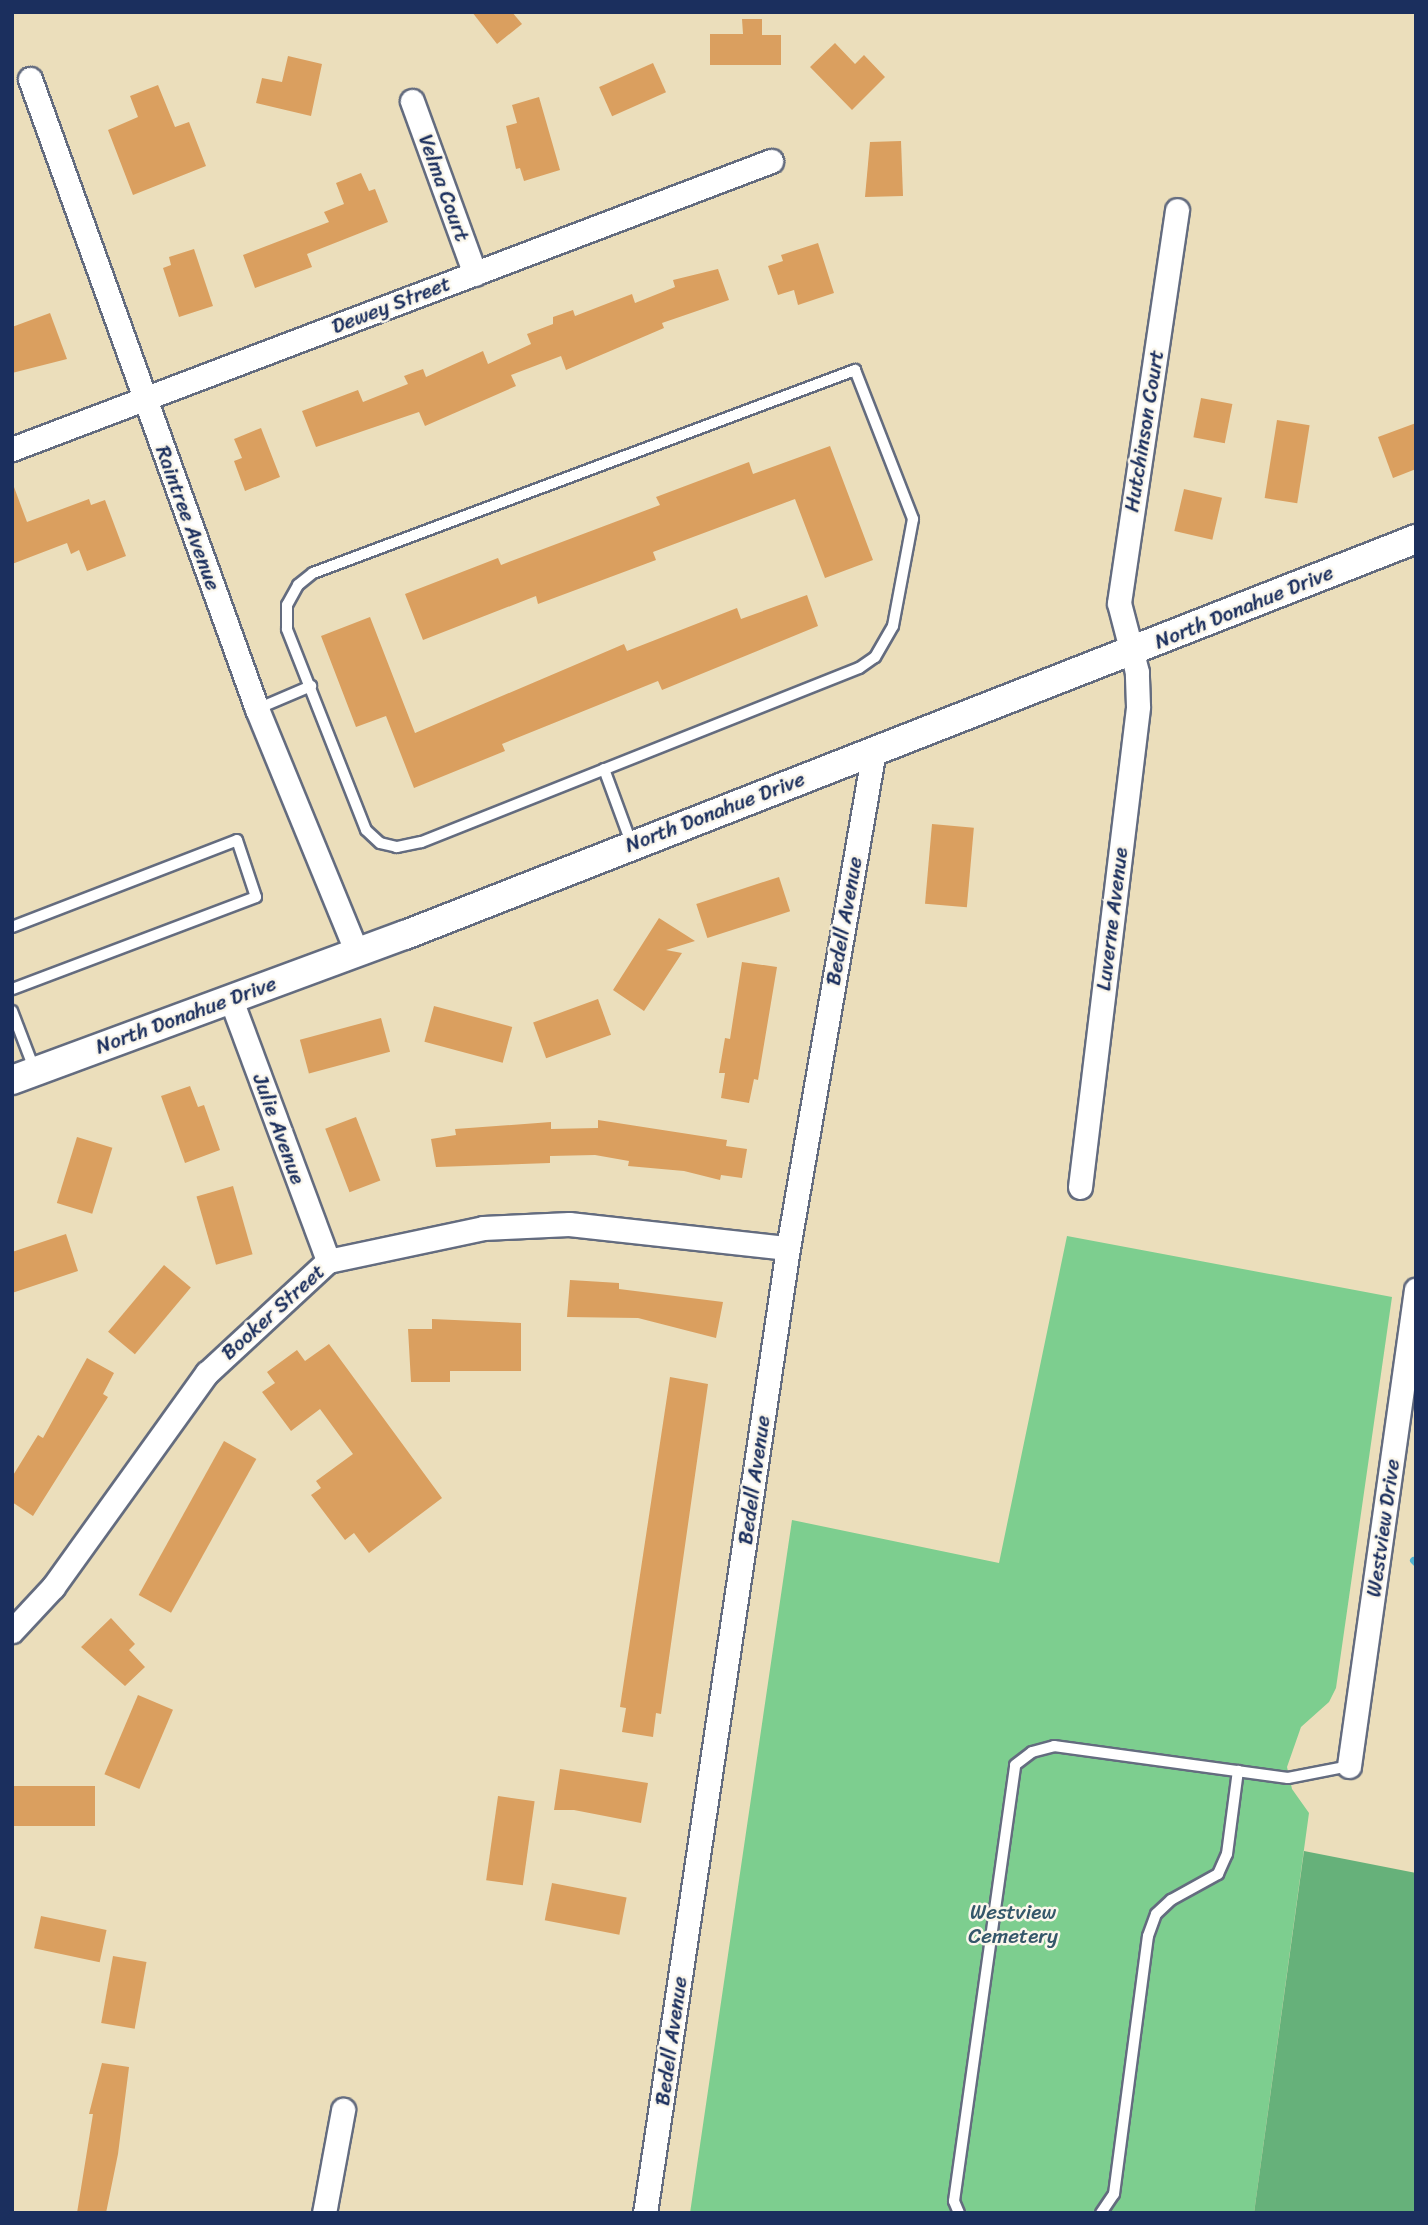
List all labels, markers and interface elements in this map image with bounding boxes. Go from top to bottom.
street label: Velma Court [413,131,475,245]
street label: Dewey Street [328,271,454,339]
street label: Hutchinson Court [1119,348,1169,514]
street label: Raintree Avenue [150,442,226,594]
street label: North Donahue Drive [1151,560,1337,654]
street label: North Donahue Drive [622,766,808,858]
street label: Luverne Avenue [1091,846,1133,992]
street label: Bedell Avenue [820,855,868,987]
street label: North Donahue Drive [92,971,280,1059]
street label: Julie Avenue [247,1070,311,1188]
street label: Booker Street [216,1259,330,1365]
street label: Bedell Avenue [732,1414,776,1546]
street label: Westview Drive [1361,1457,1405,1599]
park label: Westview Cemetery [968,1899,1058,1949]
street label: Bedell Avenue [649,1975,693,2107]

